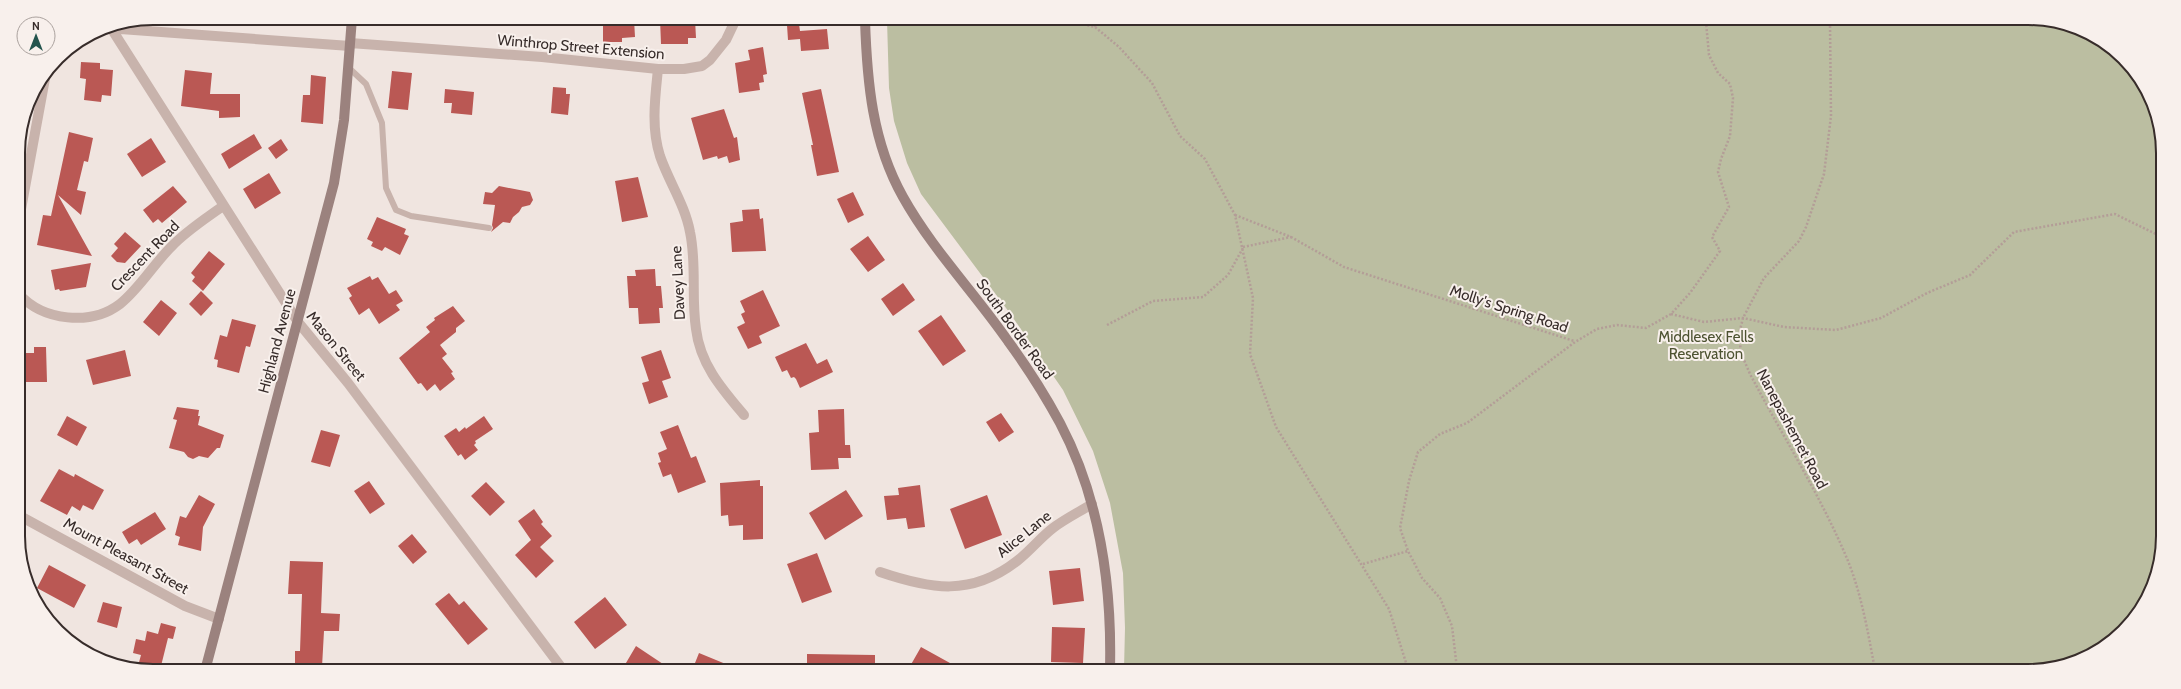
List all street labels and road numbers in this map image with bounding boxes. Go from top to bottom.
street label: Winthrop Street Extension [497,31,665,63]
street label: Crescent Road [107,217,183,295]
street label: Davey Lane [667,245,689,321]
street label: South Border Road [972,275,1058,383]
street label: Molly's Spring Road [1447,281,1571,337]
street label: Highland Avenue [254,286,300,395]
street label: Mason Street [303,308,369,384]
street label: Nanepashemet Road [1753,366,1831,492]
street label: Alice Lane [993,507,1055,561]
street label: Mount Pleasant Street [60,514,192,598]

